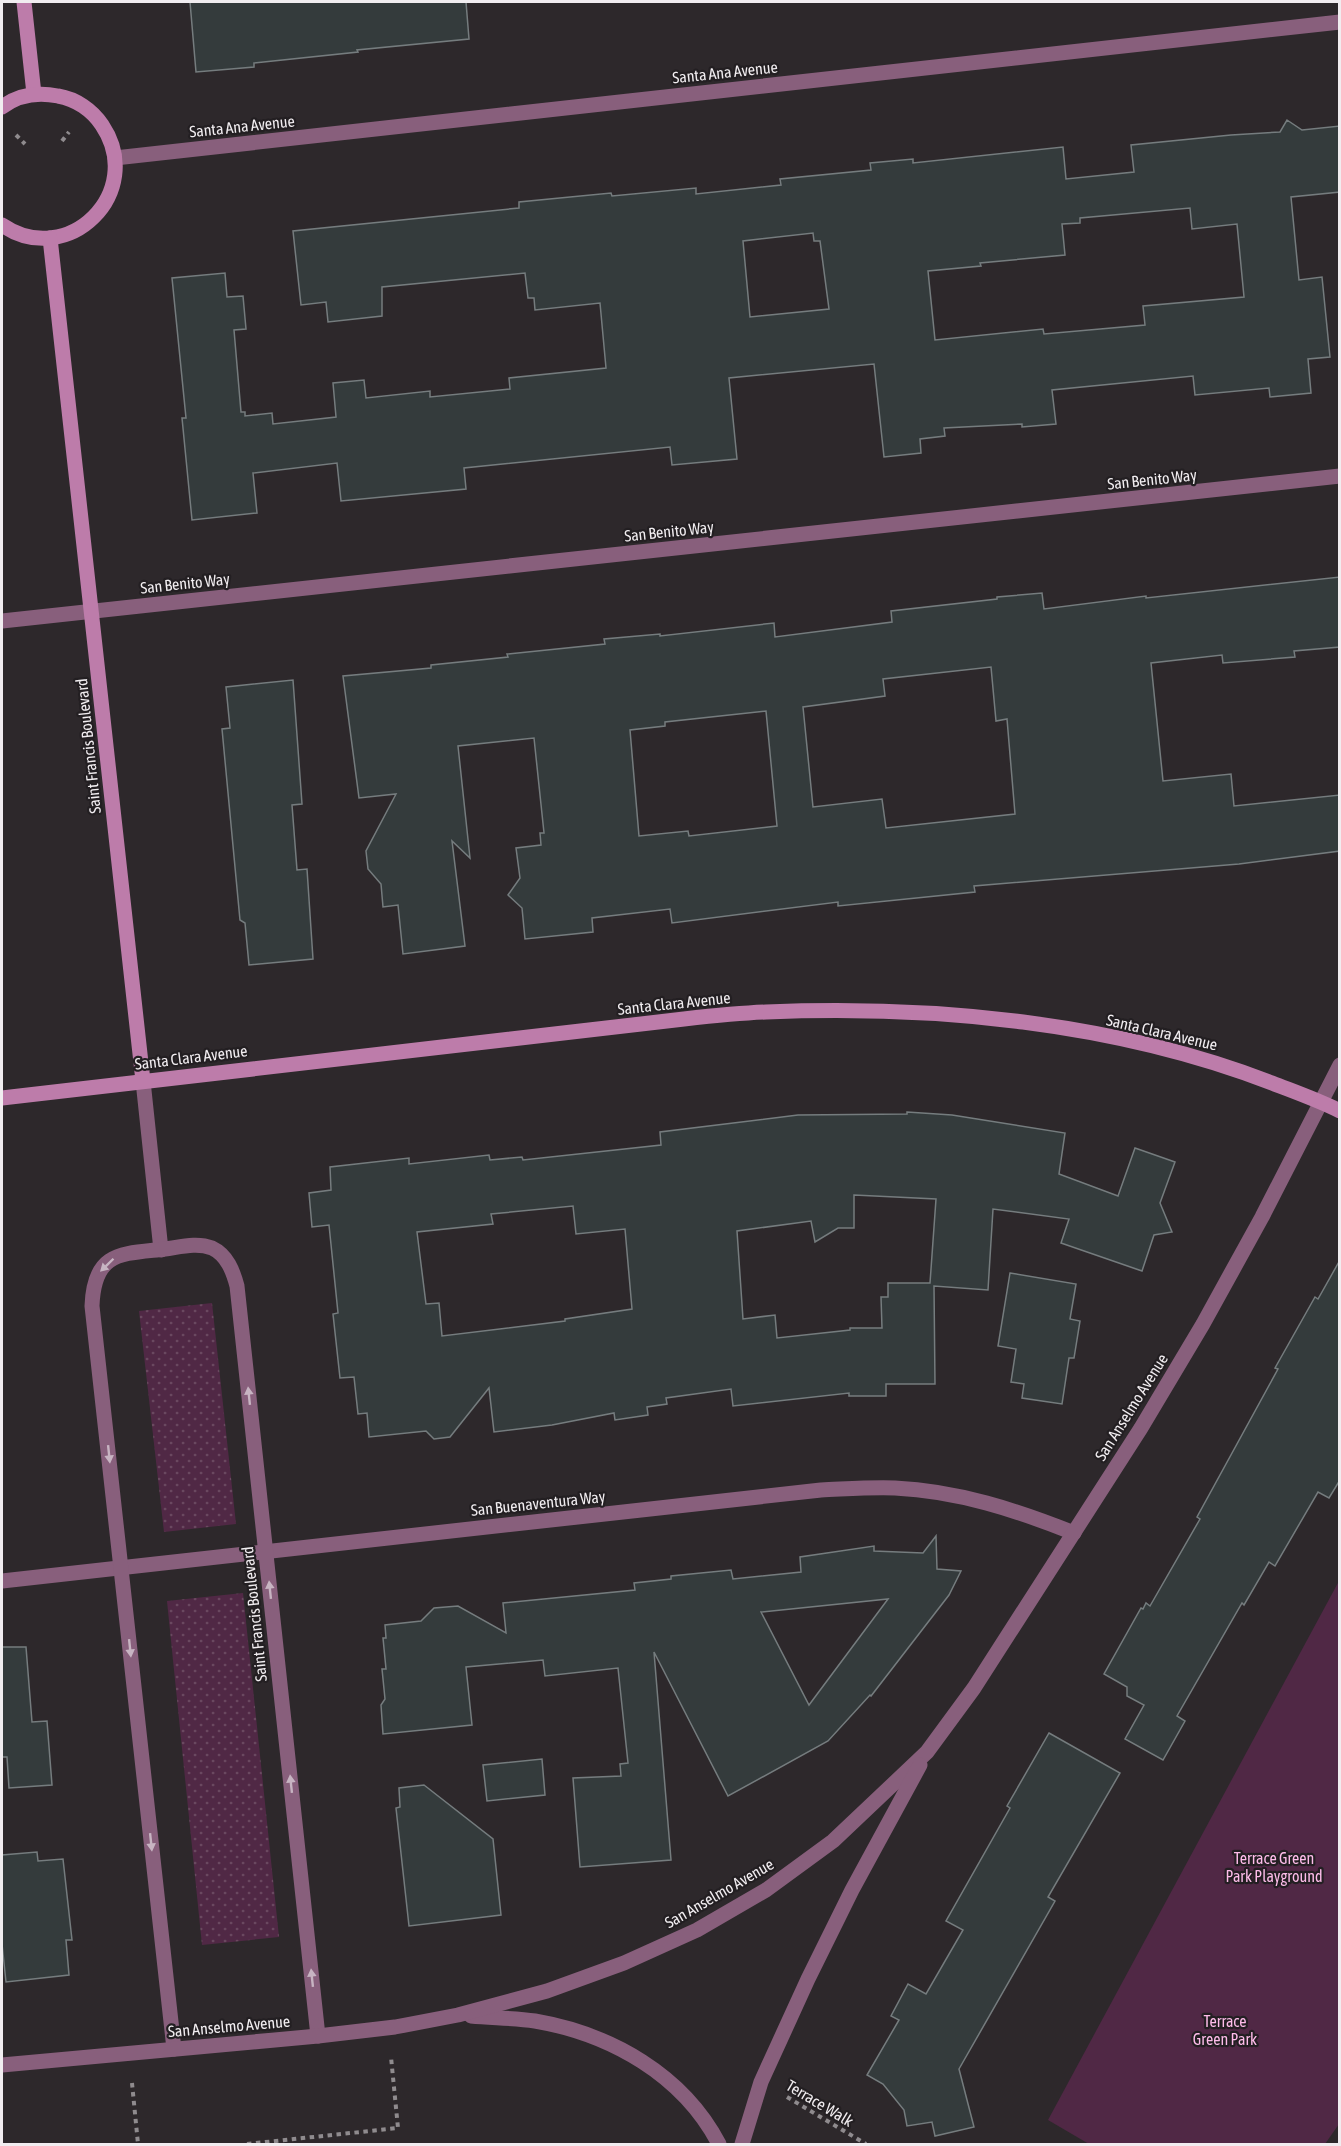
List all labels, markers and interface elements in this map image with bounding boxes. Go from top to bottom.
street label: Santa Ana Avenue [672,58,778,86]
street label: Santa Ana Avenue [189,112,295,140]
street label: San Benito Way [1106,465,1198,494]
street label: San Benito Way [623,517,715,546]
street label: San Benito Way [139,569,231,598]
street label: Saint Francis Boulevard [72,678,104,814]
street label: Santa Clara Avenue [617,988,731,1018]
street label: Santa Clara Avenue [1105,1010,1219,1054]
street label: Santa Clara Avenue [134,1041,248,1073]
one-way arrow [99,1258,114,1272]
street label: San Anselmo Avenue [1091,1350,1171,1464]
one-way arrow [244,1387,253,1406]
one-way arrow [104,1445,114,1464]
street label: San Buenaventura Way [470,1487,607,1520]
street label: Saint Francis Boulevard [238,1546,270,1682]
one-way arrow [265,1581,274,1600]
one-way arrow [125,1639,135,1658]
one-way arrow [286,1774,296,1793]
one-way arrow [146,1833,156,1852]
park label: Terrace Green Park Playground [1225,1849,1323,1886]
street label: San Anselmo Avenue [662,1855,776,1931]
one-way arrow [307,1968,317,1987]
street label: San Anselmo Avenue [167,2012,291,2040]
park label: Terrace Green Park [1193,2012,1257,2048]
street label: Terrace Walk [783,2076,857,2130]

